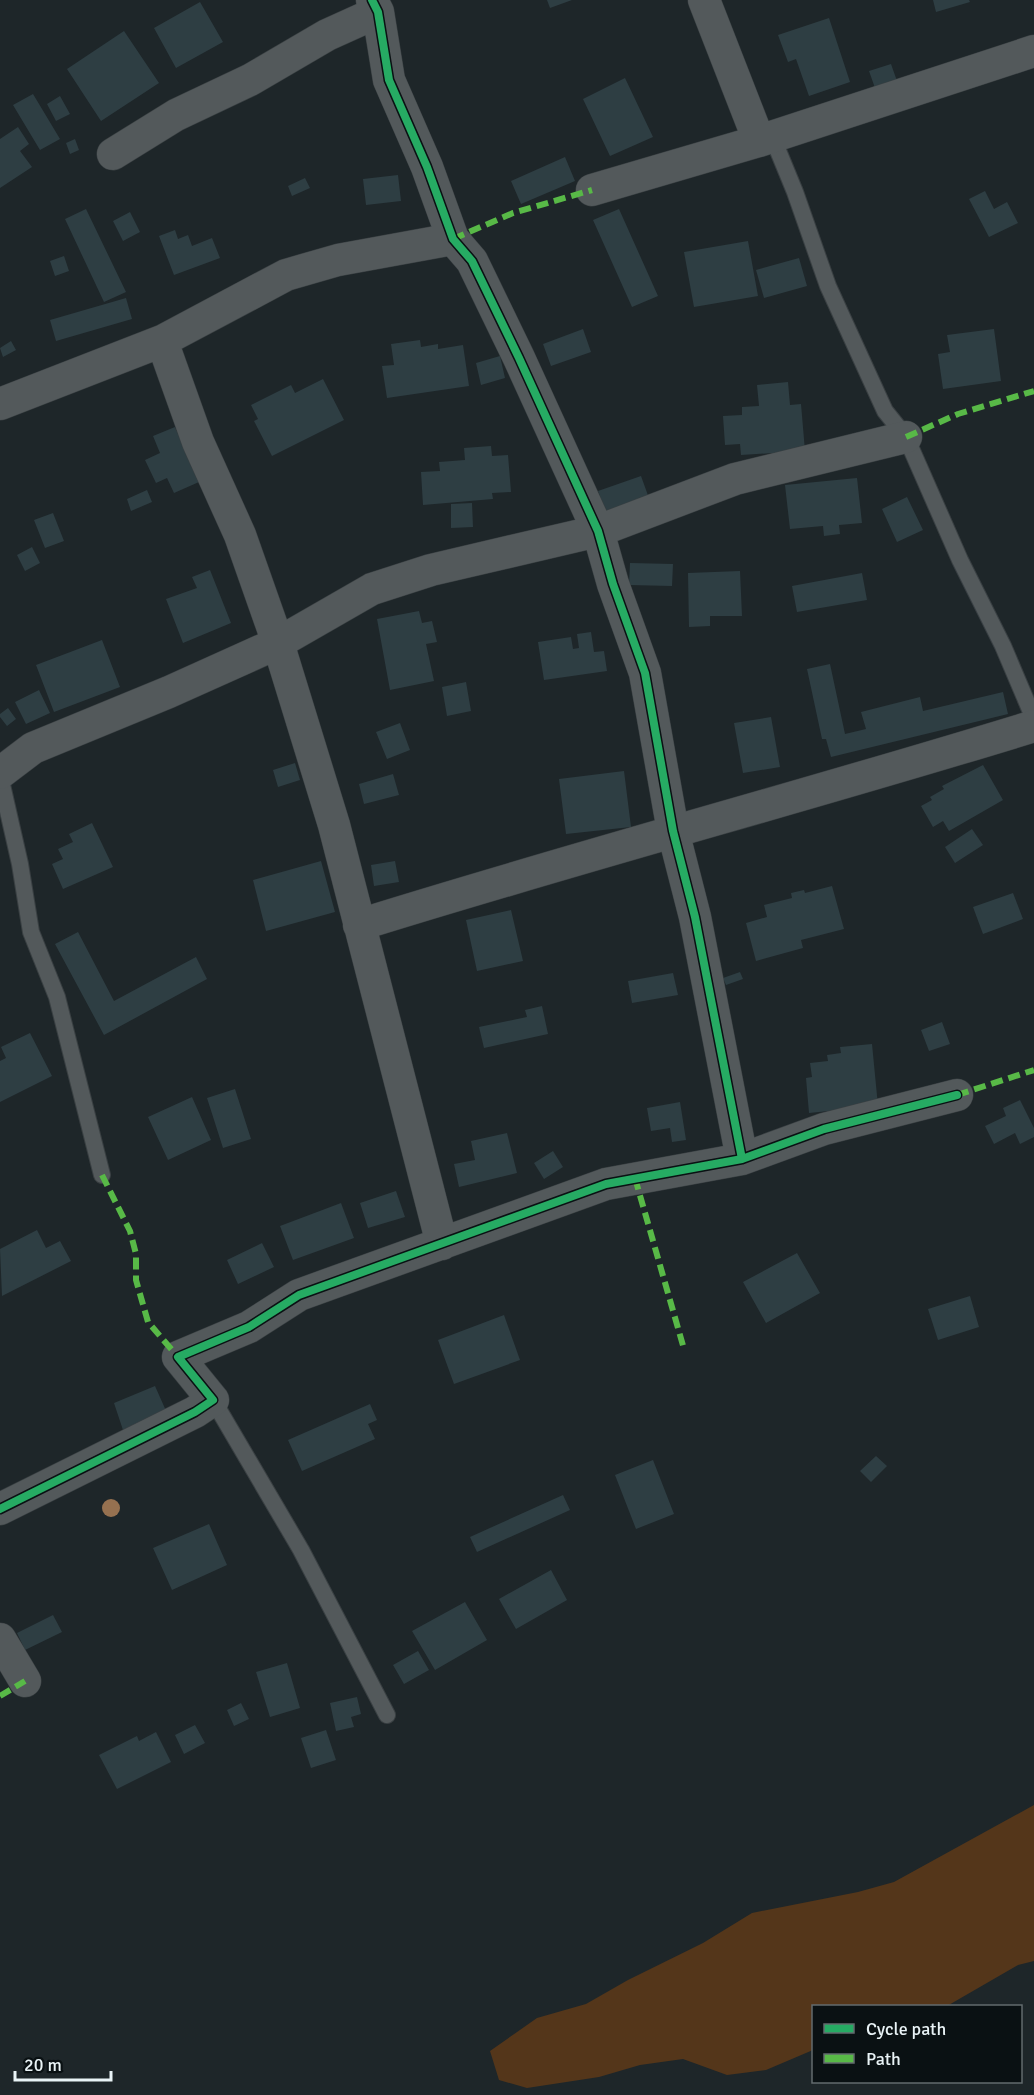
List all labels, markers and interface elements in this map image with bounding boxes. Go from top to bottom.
legend [812,2005,1022,2083]
text: Cycle path [866,2018,946,2040]
scale bar [15,2044,111,2082]
text: Path [866,2048,901,2070]
text: 20 m [24,2054,62,2076]

